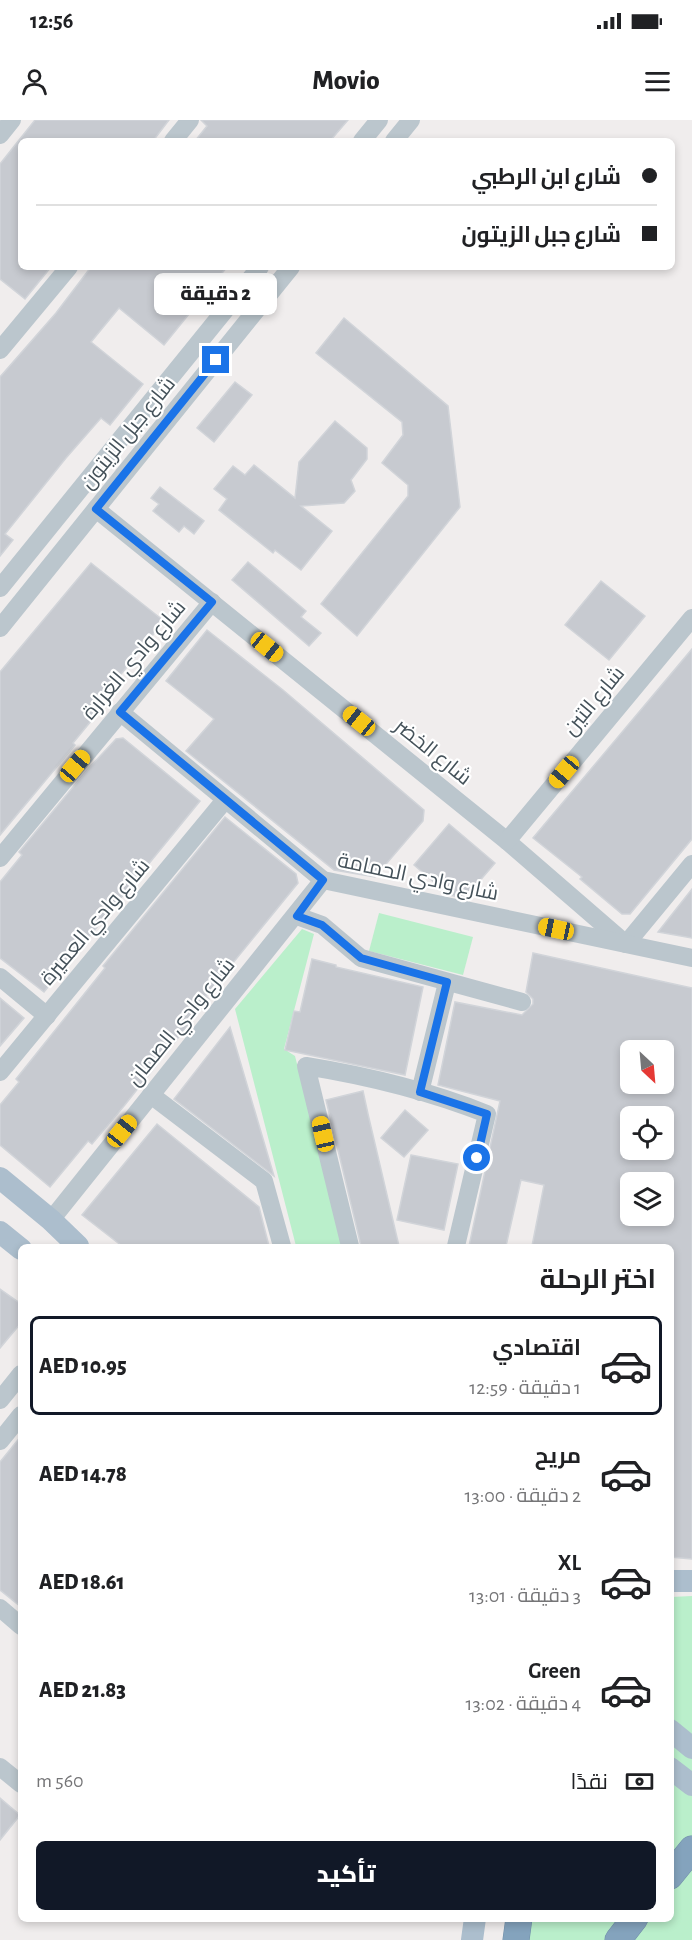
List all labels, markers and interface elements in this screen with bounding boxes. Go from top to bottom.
text: 12:56 [30,10,73,32]
icon: person [18,65,51,98]
icon: menu [641,65,674,98]
text: Movio [312,67,380,94]
text: شارع ابن الرطبي [471,166,621,188]
text: شارع جبل الزيتون [461,224,621,246]
callout: 2 دقيقة [154,273,278,315]
text: 2 دقيقة [180,284,251,304]
route end [202,346,229,373]
street label: شارع جبل الزيتون [77,373,182,495]
street label: شارع وادي الغرارة [78,596,194,727]
car [247,629,287,665]
street label: شارع التين [559,663,631,741]
car [339,703,379,739]
street label: شارع الخضر [388,714,475,791]
car [57,746,93,786]
car [546,752,582,792]
street label: شارع وادي الحمامة [335,850,500,909]
street label: شارع وادي العميرة [36,855,157,992]
car [537,916,575,942]
street label: شارع وادي الصمان [123,954,243,1093]
north arrow [620,1040,674,1094]
map controls [620,1040,674,1226]
button: locate [620,1106,674,1160]
car [104,1111,140,1151]
car [310,1114,336,1154]
route start [463,1144,490,1171]
button: layers [620,1172,674,1226]
text: اختر الرحلة [540,1266,656,1293]
text: اقتصادي [492,1337,581,1359]
icon: car [599,1339,653,1393]
text: AED 10.95 [39,1355,127,1377]
text: 1 دقيقة · 12:59 [469,1378,581,1398]
text: مريح [535,1445,581,1467]
icon: car [599,1447,653,1501]
text: AED 14.78 [39,1463,127,1485]
text: 2 دقيقة · 13:00 [465,1486,581,1506]
text: XL [558,1552,581,1574]
icon: car [599,1555,653,1609]
text: AED 18.61 [39,1571,125,1593]
text: 3 دقيقة · 13:01 [469,1586,581,1606]
text: Green [528,1660,581,1682]
icon: car [599,1663,653,1717]
text: AED 21.83 [39,1679,126,1701]
text: 4 دقيقة · 13:02 [466,1694,581,1714]
icon: cash [623,1765,656,1798]
text: 560 m [36,1771,84,1791]
text: نقدًا [570,1771,608,1793]
button: تأكيد [36,1841,656,1910]

